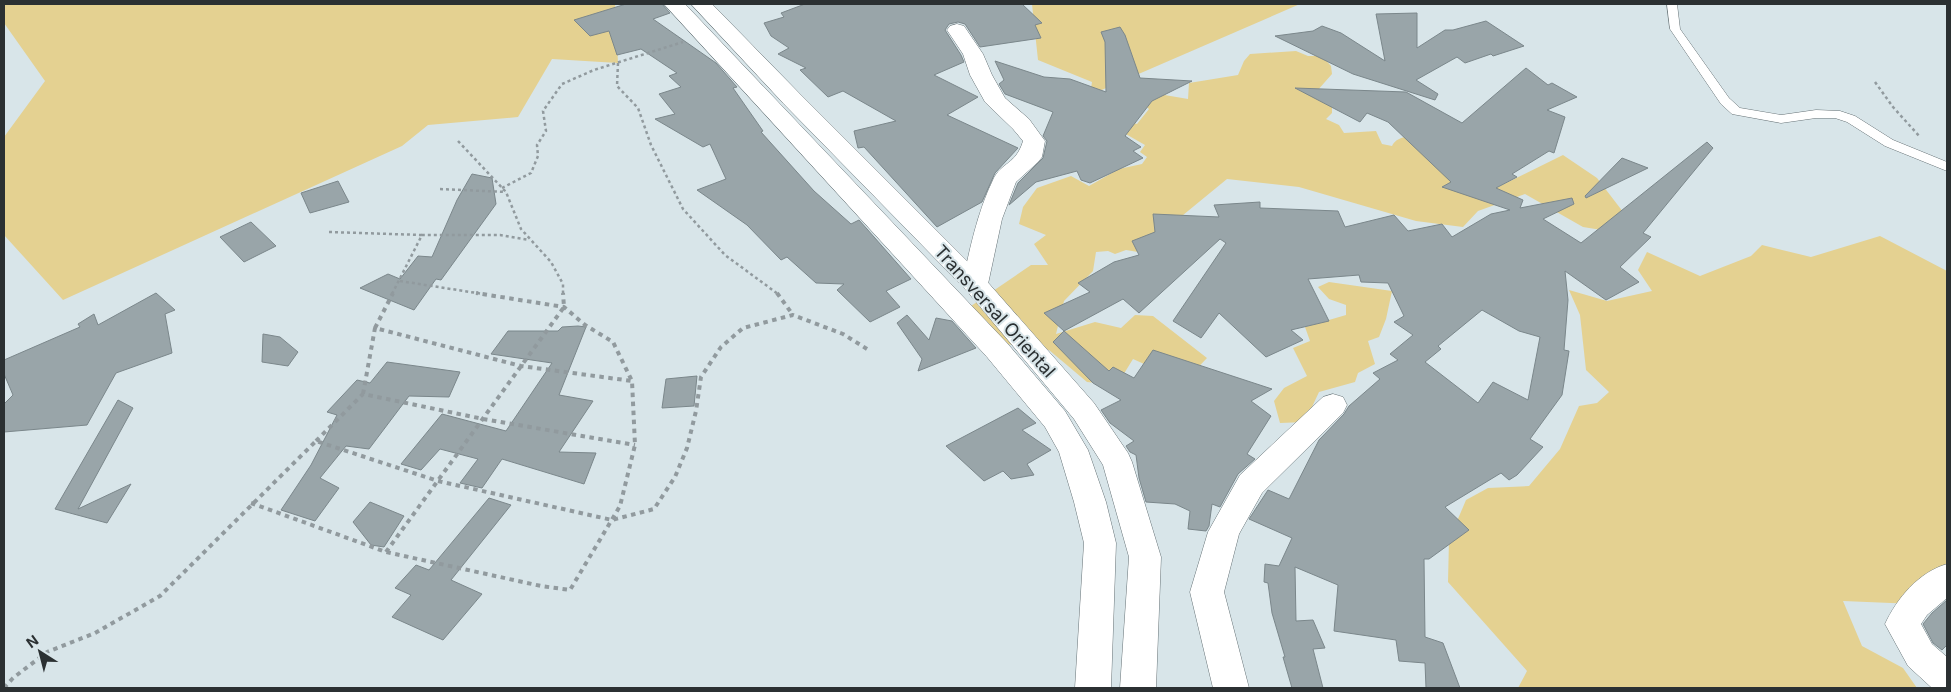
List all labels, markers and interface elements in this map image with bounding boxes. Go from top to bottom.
street label: Transversal Oriental [930,241,1060,381]
north arrow [15,627,65,677]
text: N [23,631,41,651]

